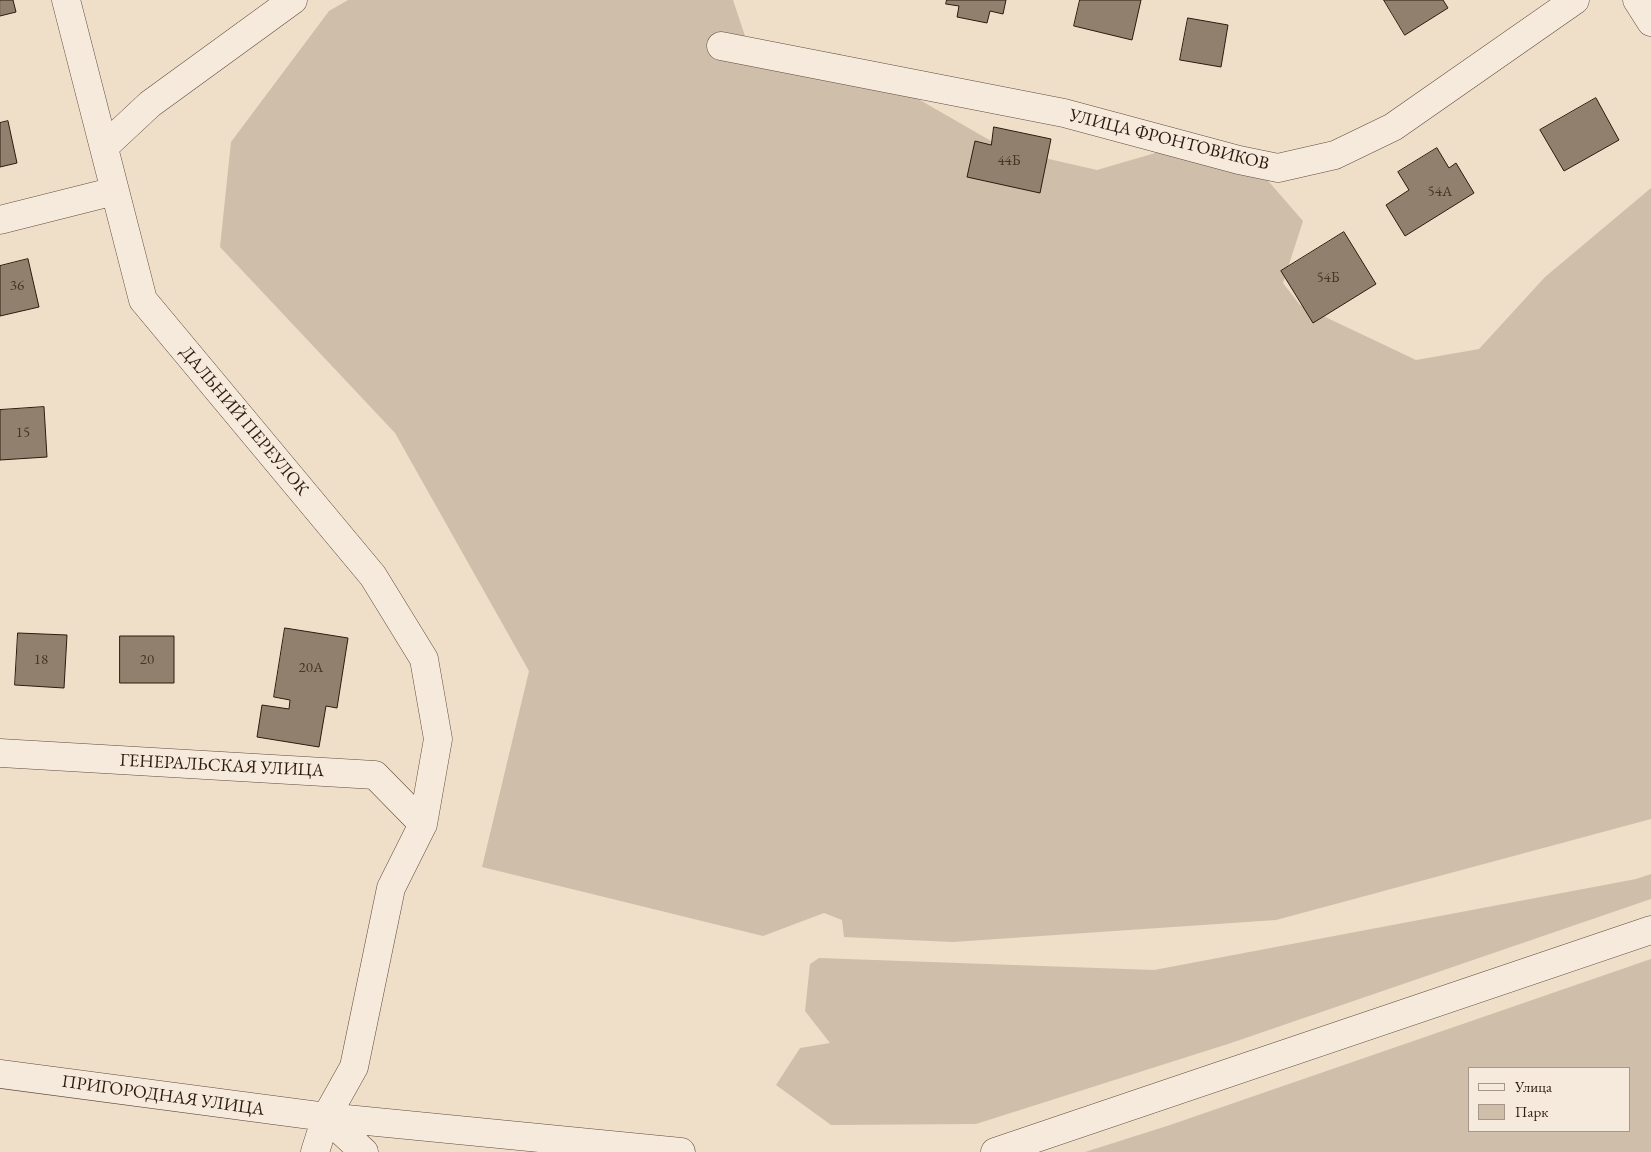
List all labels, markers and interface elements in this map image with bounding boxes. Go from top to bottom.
street label: УЛИЦА ФРОНТОВИКОВ [1067,105,1271,175]
house number: 44Б [997,152,1021,170]
house number: 54А [1428,183,1452,201]
house number: 54Б [1316,269,1340,287]
house number: 36 [10,277,24,295]
street label: ДАЛЬНИЙ ПЕРЕУЛОК [175,342,313,500]
house number: 15 [16,424,30,442]
house number: 18 [34,651,48,669]
house number: 20 [140,651,154,669]
house number: 20А [299,659,323,677]
street label: ГЕНЕРАЛЬСКАЯ УЛИЦА [119,750,325,782]
legend [1468,1067,1631,1132]
street label: ПРИГОРОДНАЯ УЛИЦА [60,1071,266,1121]
text: Улица [1515,1077,1552,1096]
text: Парк [1515,1102,1548,1121]

